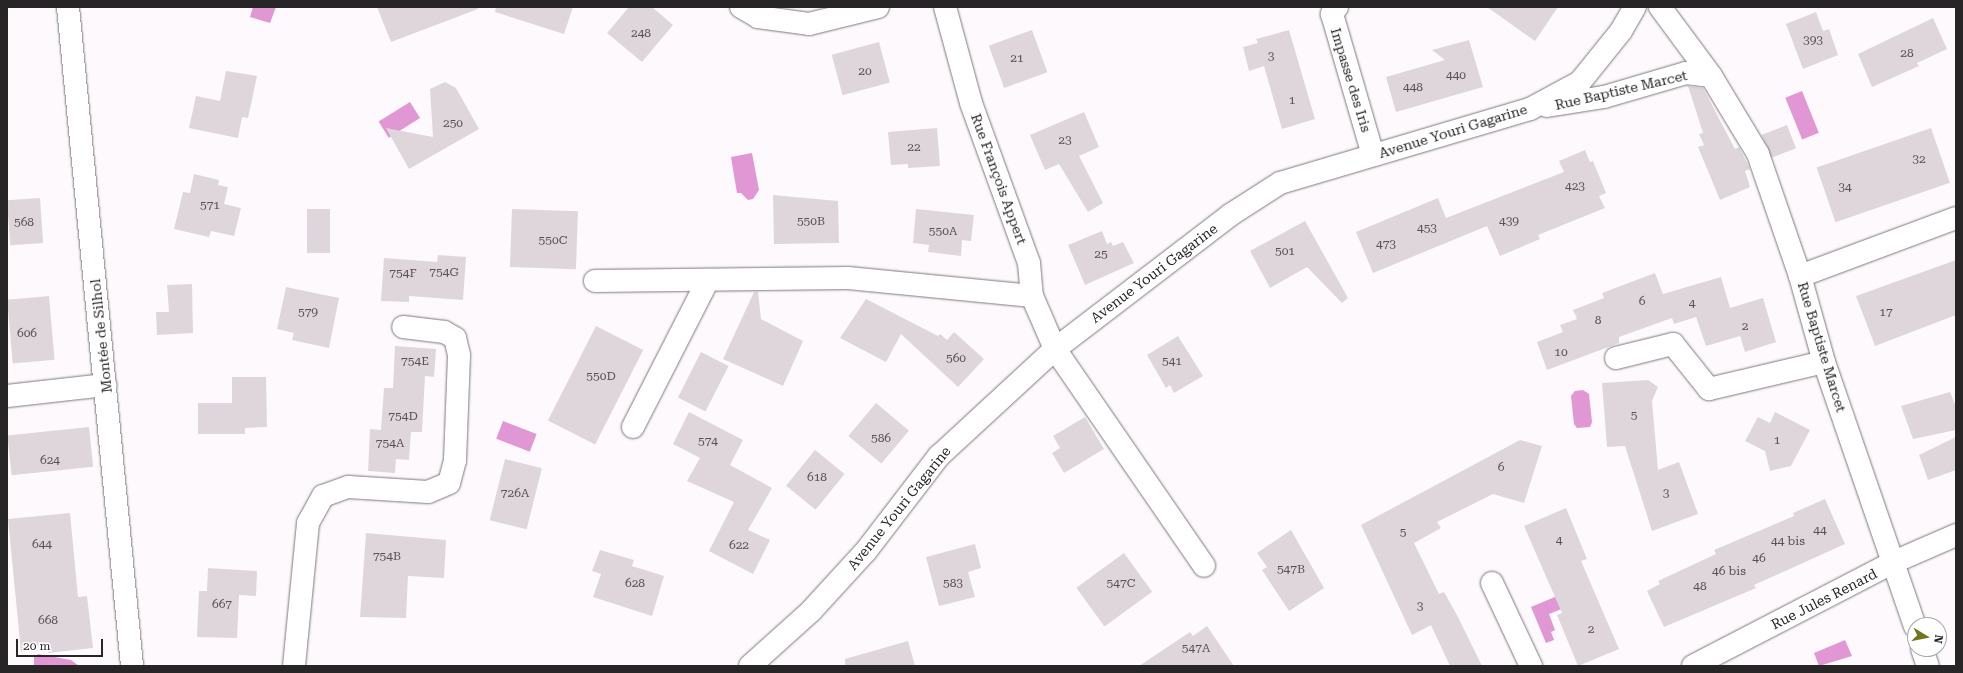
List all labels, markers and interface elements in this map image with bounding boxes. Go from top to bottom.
street label: Impasse des Iris [1327,26,1375,134]
house number: 248 [631,27,651,41]
house number: 393 [1803,34,1823,48]
house number: 28 [1900,47,1914,61]
house number: 3 [1268,50,1274,64]
house number: 21 [1010,52,1024,66]
house number: 20 [858,65,872,79]
street label: Rue Baptiste Marcet [1553,67,1689,113]
house number: 440 [1446,69,1466,83]
house number: 448 [1403,81,1423,95]
house number: 1 [1289,94,1295,108]
street label: Avenue Youri Gagarine [1377,100,1529,162]
street label: Rue François Appert [968,111,1030,247]
house number: 250 [443,117,463,131]
house number: 23 [1058,134,1072,148]
house number: 22 [907,141,921,155]
house number: 32 [1912,153,1926,167]
house number: 423 [1565,180,1585,194]
house number: 34 [1838,181,1852,195]
house number: 571 [200,199,220,213]
house number: 550B [797,215,825,229]
house number: 439 [1499,215,1519,229]
house number: 568 [14,216,34,230]
street label: Avenue Youri Gagarine [1087,220,1221,326]
house number: 453 [1417,222,1437,236]
house number: 550A [929,225,957,239]
house number: 550C [539,234,567,248]
house number: 473 [1376,238,1396,252]
house number: 501 [1275,245,1295,259]
house number: 25 [1094,248,1108,262]
house number: 754G [429,266,459,280]
house number: 754F [389,267,417,281]
street label: Montée de Silhol [87,278,115,394]
street label: Rue Baptiste Marcet [1794,280,1850,414]
house number: 6 [1639,295,1645,309]
house number: 4 [1689,297,1695,311]
house number: 579 [298,306,318,320]
house number: 17 [1879,306,1893,320]
house number: 8 [1595,314,1601,328]
house number: 2 [1742,320,1748,334]
house number: 606 [17,327,37,341]
house number: 10 [1554,346,1568,360]
house number: 560 [946,352,966,366]
house number: 754E [401,355,429,369]
house number: 541 [1162,355,1182,369]
house number: 550D [586,370,616,384]
house number: 5 [1631,409,1637,423]
house number: 754D [388,410,418,424]
house number: 586 [871,432,891,446]
house number: 1 [1774,434,1780,448]
house number: 574 [698,435,718,449]
house number: 754A [376,437,404,451]
street label: Avenue Youri Gagarine [844,443,954,573]
house number: 624 [40,454,60,468]
house number: 6 [1498,461,1504,475]
house number: 618 [807,471,827,485]
house number: 726A [501,487,529,501]
house number: 3 [1663,487,1669,501]
house number: 44 [1813,524,1827,538]
house number: 5 [1400,526,1406,540]
house number: 4 [1556,534,1562,548]
house number: 44 bis [1771,535,1805,549]
house number: 644 [32,538,52,552]
house number: 622 [729,539,749,553]
house number: 754B [373,550,401,564]
house number: 46 [1752,552,1766,566]
house number: 547B [1277,563,1305,577]
house number: 46 bis [1712,565,1746,579]
street label: Rue Jules Renard [1768,565,1880,633]
house number: 628 [625,577,645,591]
house number: 583 [943,577,963,591]
house number: 547C [1107,577,1135,591]
house number: 48 [1693,580,1707,594]
house number: 667 [212,598,232,612]
house number: 3 [1417,600,1423,614]
house number: 668 [38,614,58,628]
north arrow [1907,617,1947,657]
house number: 2 [1588,623,1594,637]
scale bar [18,631,105,657]
text: N [1931,634,1945,644]
text: 20 m [23,639,50,653]
house number: 547A [1182,642,1210,656]

